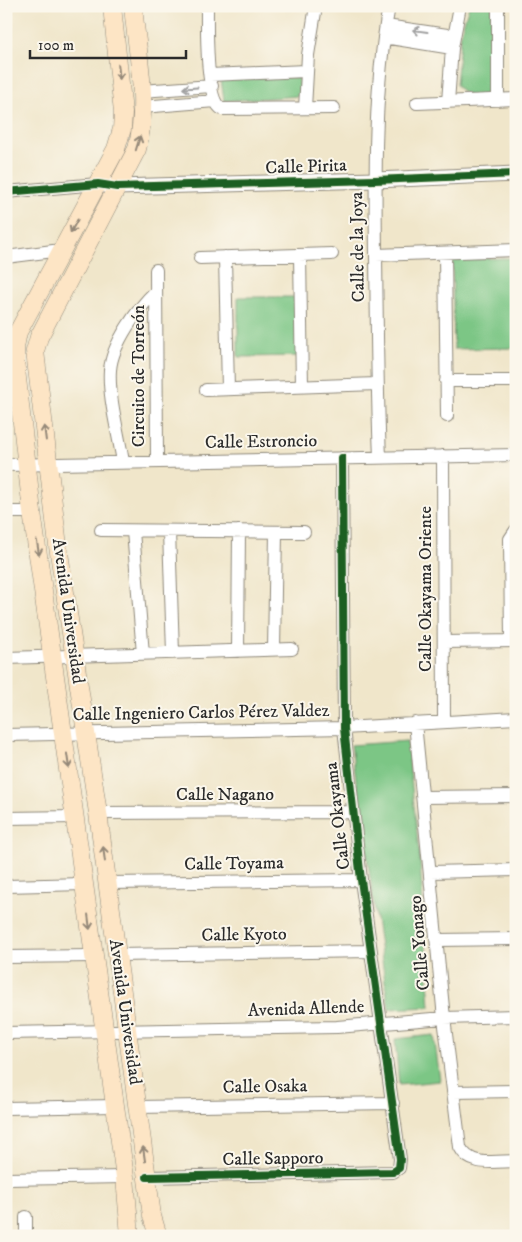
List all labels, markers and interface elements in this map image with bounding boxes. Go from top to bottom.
one-way arrow [412,26,428,36]
scale bar [30,28,186,60]
text: 100 m [38,36,74,55]
one-way arrow [114,64,124,80]
one-way arrow [183,83,199,93]
one-way arrow [134,136,144,152]
street label: Calle Pirita [265,155,347,179]
street label: Calle de la Joya [346,191,370,303]
one-way arrow [69,219,79,234]
street label: Circuito de Torreón [128,304,150,447]
one-way arrow [40,425,50,441]
street label: Calle Estroncio [205,430,317,454]
street label: Calle Okayama Oriente [415,506,437,672]
street label: Avenida Universidad [47,537,89,685]
one-way arrow [33,540,43,556]
street label: Calle Ingeniero Carlos Pérez Valdez [72,700,330,726]
one-way arrow [63,753,73,769]
street label: Calle Okayama [320,761,356,871]
street label: Calle Nagano [176,784,274,806]
one-way arrow [98,846,108,862]
street label: Calle Toyama [184,852,284,876]
street label: Calle Yonago [405,894,435,991]
one-way arrow [84,914,94,930]
street label: Calle Kyoto [201,923,287,947]
street label: Avenida Universidad [104,938,146,1086]
street label: Avenida Allende [247,996,365,1022]
street label: Calle Osaka [222,1075,308,1099]
one-way arrow [139,1146,149,1162]
street label: Calle Sapporo [222,1147,324,1171]

